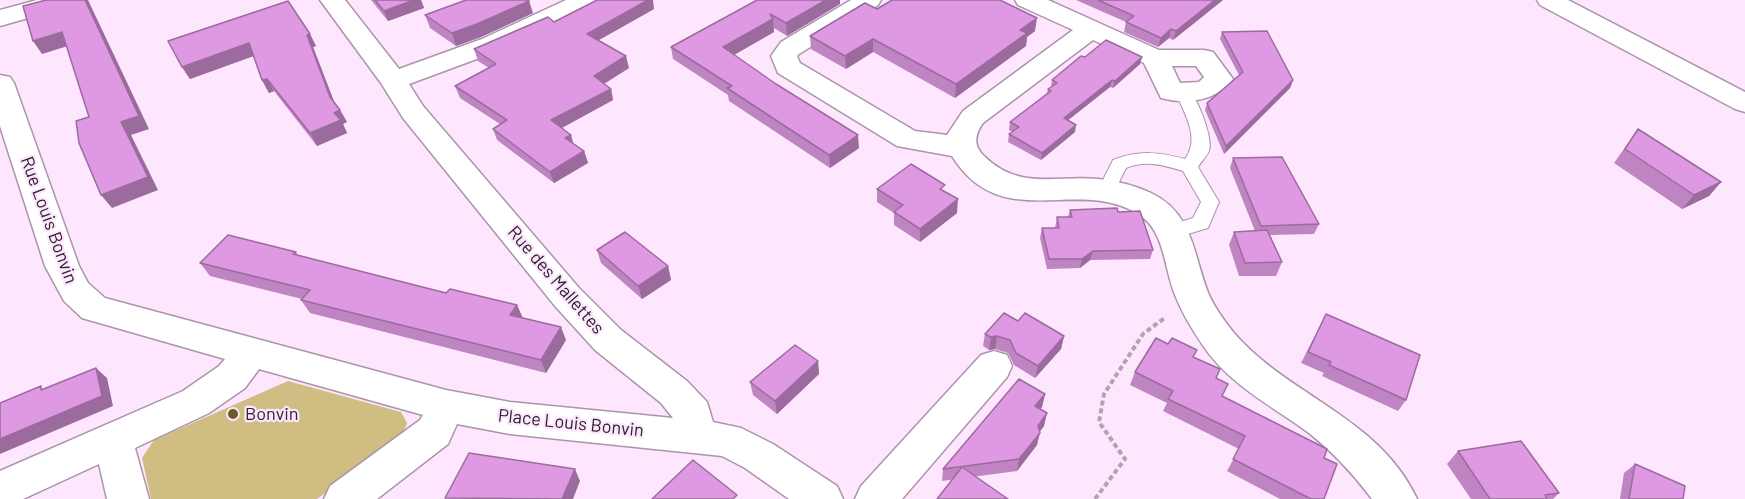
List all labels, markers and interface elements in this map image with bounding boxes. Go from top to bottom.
street label: Rue Louis Bonvin [16,153,82,287]
street label: Rue des Mallettes [503,222,609,338]
place label: Bonvin [245,403,298,425]
street label: Place Louis Bonvin [497,405,645,441]
marker: Bonvin [226,407,240,421]

